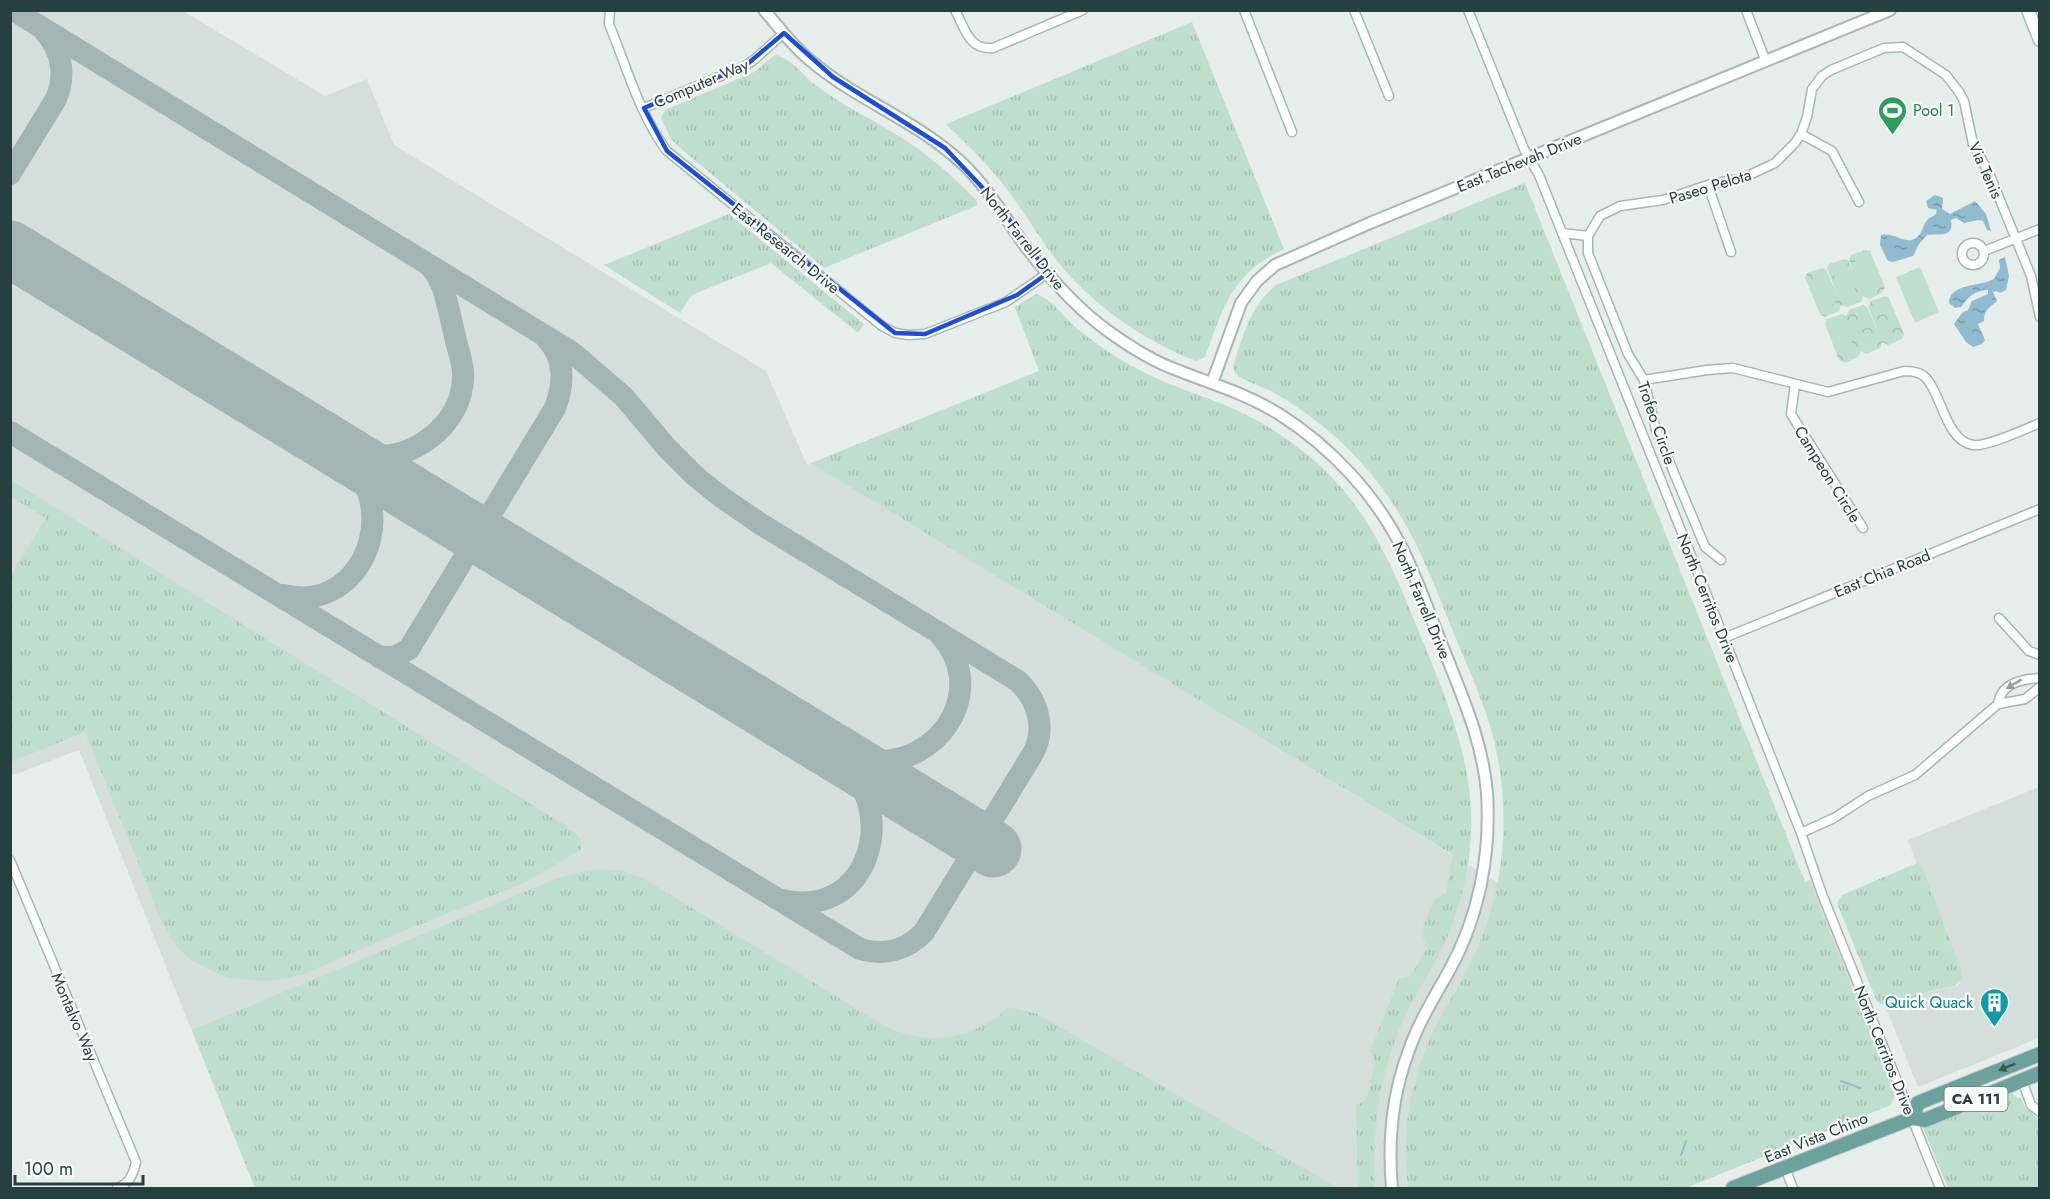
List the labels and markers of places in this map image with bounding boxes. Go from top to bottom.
sports icon: Pool 1 [1876,94,1908,136]
place label: Pool 1 [1913,99,1954,122]
building icon: Quick Quack [1978,986,2010,1028]
place label: Quick Quack [1885,991,1974,1014]

